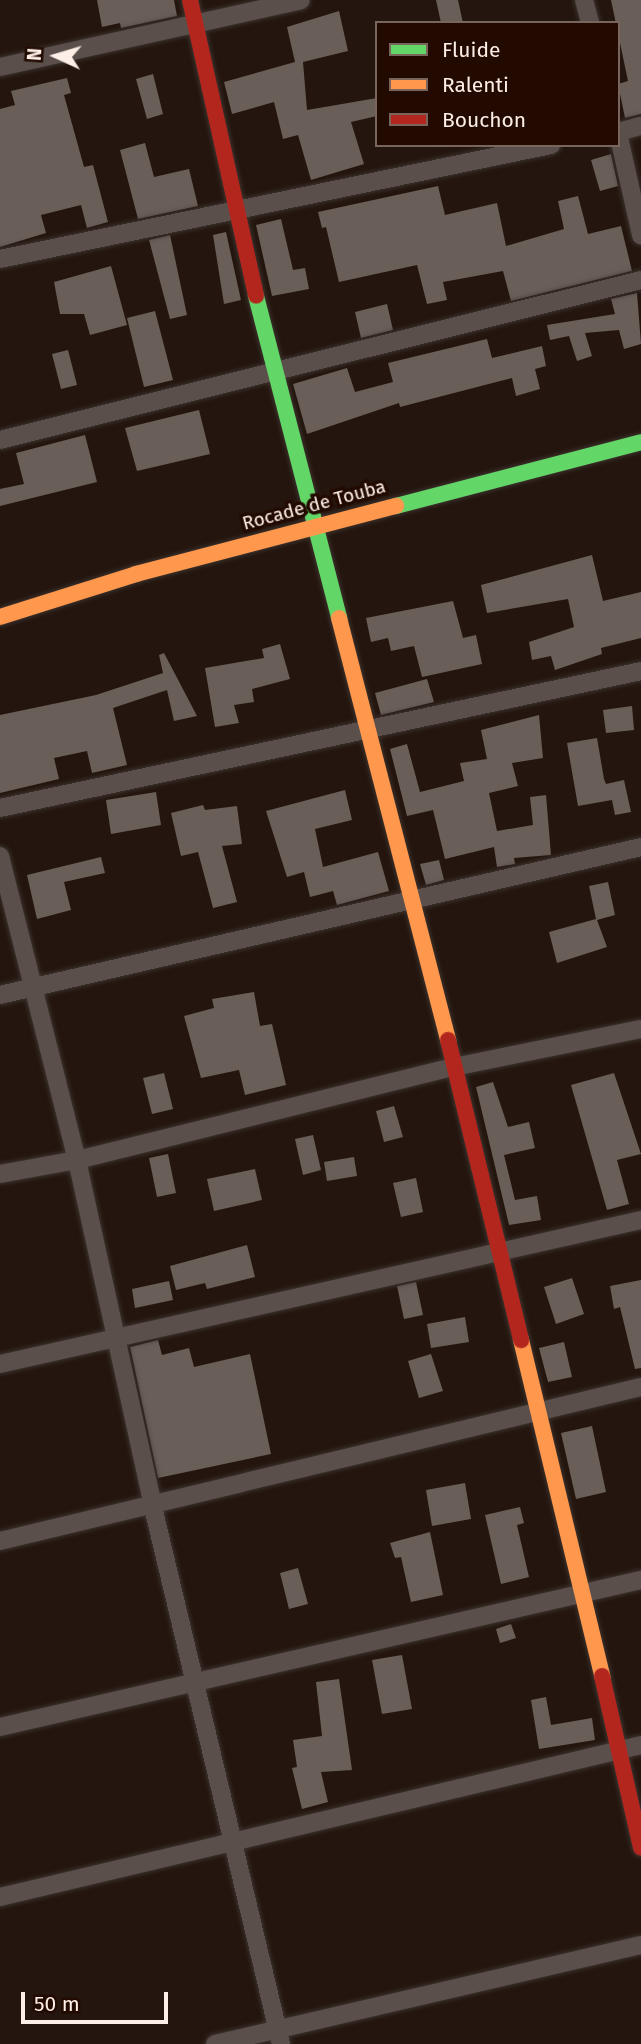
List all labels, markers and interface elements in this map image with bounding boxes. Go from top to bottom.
north arrow [21,21,91,91]
legend [375,21,620,147]
text: Fluide [442,37,500,63]
text: N [23,47,46,62]
text: Ralenti [442,72,509,98]
text: Bouchon [442,107,526,133]
street label: Rocade de Touba [240,475,388,535]
scale bar [24,1978,172,2022]
text: 50 m [34,1991,80,2017]

